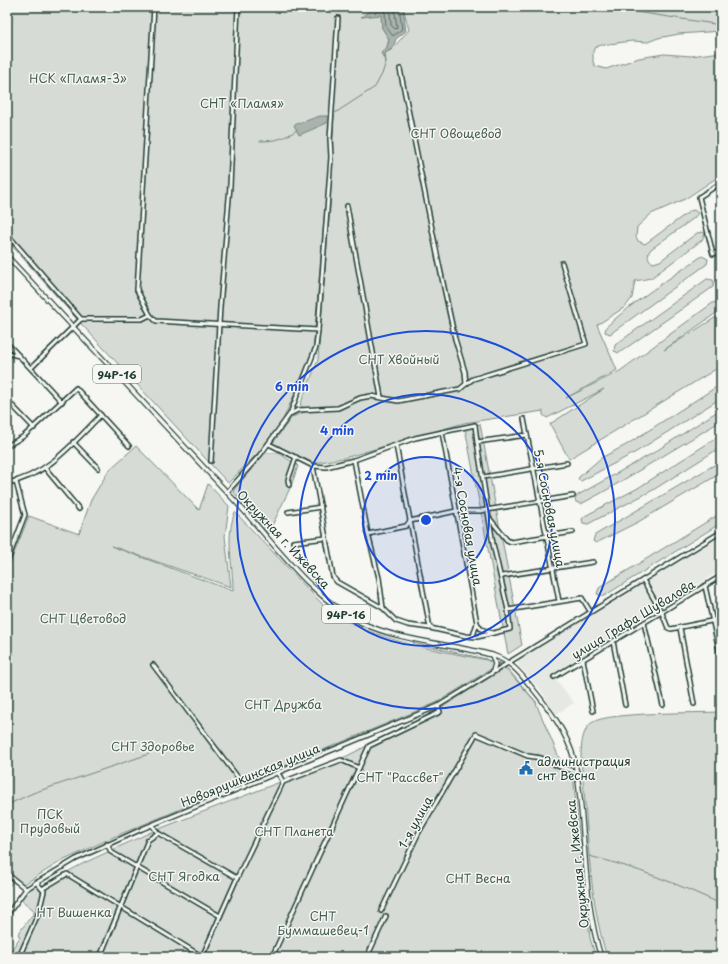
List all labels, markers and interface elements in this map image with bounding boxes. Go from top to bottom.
park label: НСК «Пламя-3» [29,69,127,87]
park label: СНТ «Пламя» [200,94,284,112]
park label: СНТ Овощевод [410,124,502,142]
park label: СНТ Хвойный [359,350,439,368]
road number: 94Р-16 [93,365,141,383]
text: 6 min [275,377,309,395]
text: 4 min [320,421,354,439]
street label: 5-я Сосновая улица [530,447,570,569]
street label: 4-я Сосновая улица [449,465,487,587]
text: 2 min [364,466,398,484]
street label: Окружная г. Ижевска [233,486,335,593]
centre of rings [419,513,433,527]
street label: улица Графа Шувалова [568,575,699,663]
road number: 94Р-16 [322,605,370,623]
park label: СНТ Цветовод [40,609,126,627]
park label: СНТ Дружба [244,695,322,713]
park label: СНТ Здоровье [111,737,195,755]
street label: Новоярушкинская улица [178,739,323,811]
place label: администрация снт Весна [537,752,631,784]
public building icon: администрация снт Весна [518,760,534,776]
park label: СНТ "Рассвет" [357,768,443,786]
street label: 1-я улица [393,792,437,851]
street label: Окружная г. Ижевска [561,798,593,929]
park label: ПСК Прудовый [20,805,80,837]
park label: СНТ Планета [254,822,334,840]
park label: СНТ Ягодка [148,867,220,885]
park label: СНТ Весна [445,869,511,887]
park label: НТ Вишенка [37,903,112,921]
park label: СНТ Буммашевец-1 [277,907,369,939]

